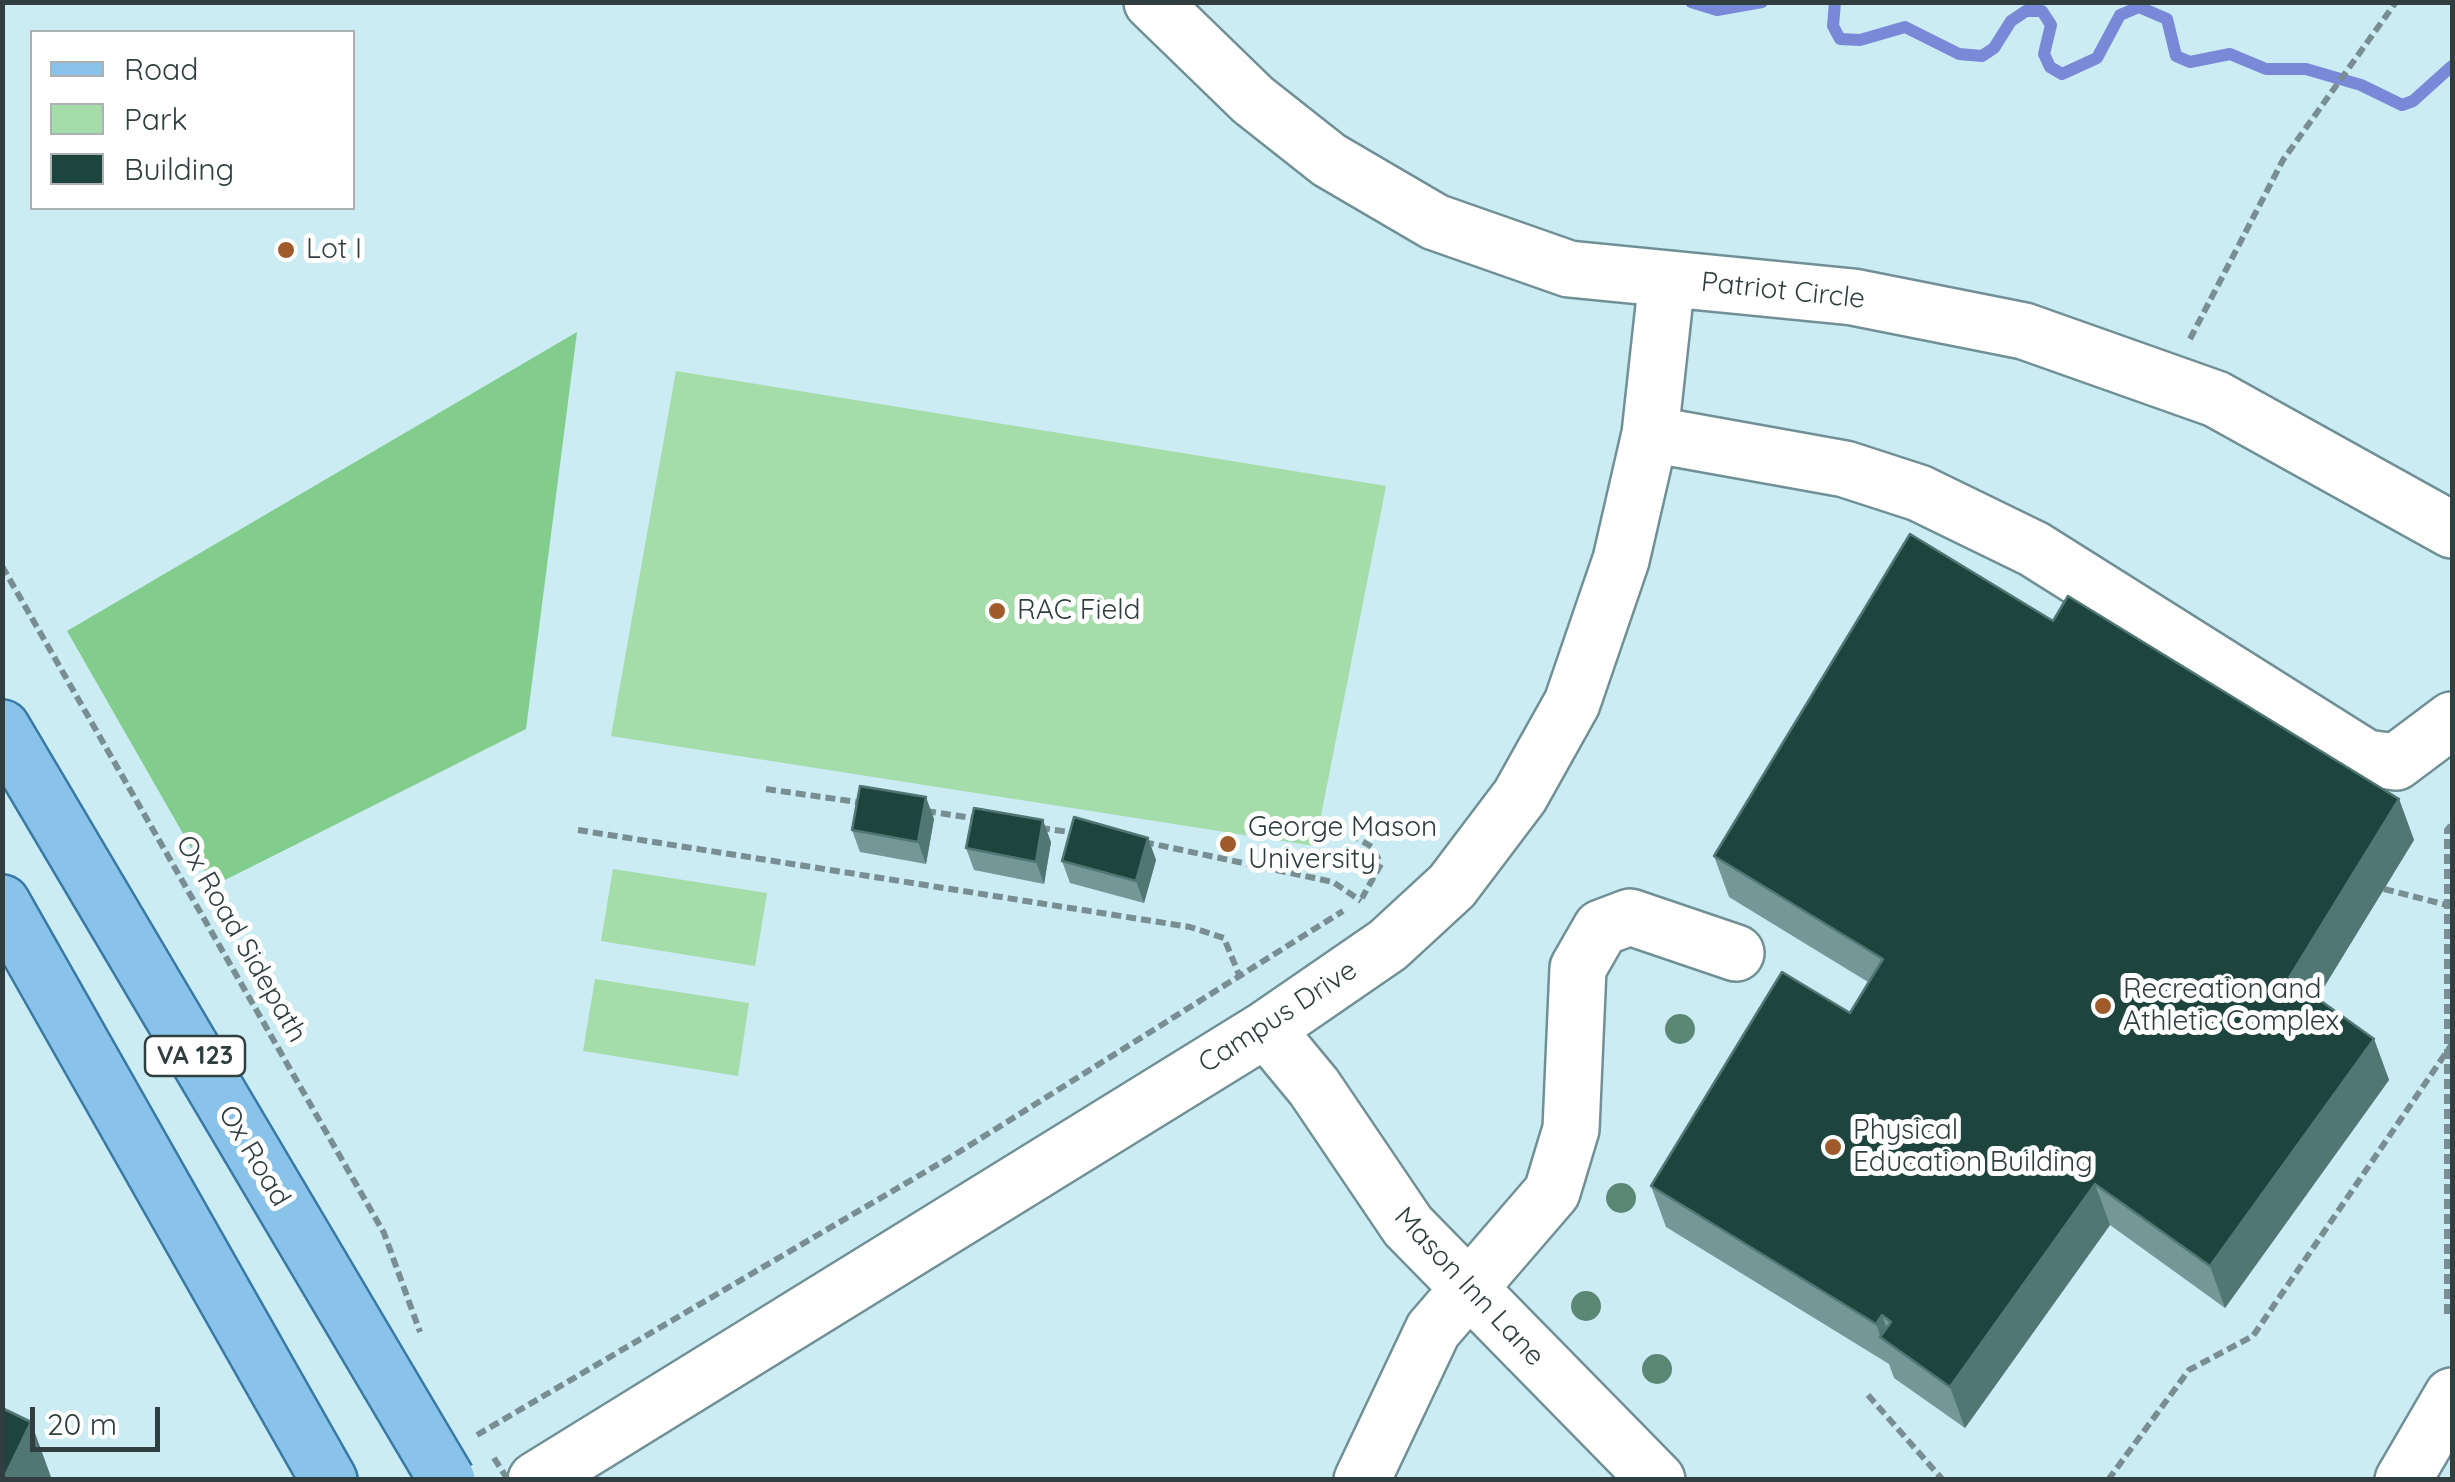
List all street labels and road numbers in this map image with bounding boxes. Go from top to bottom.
street label: Patriot Circle [1699,266,1867,316]
street label: Ox Road Sidepath [168,830,314,1048]
street label: Campus Drive [1193,953,1363,1081]
road number: VA 123 [145,1036,245,1076]
street label: Ox Road [211,1099,297,1213]
street label: Mason Inn Lane [1387,1201,1551,1373]

